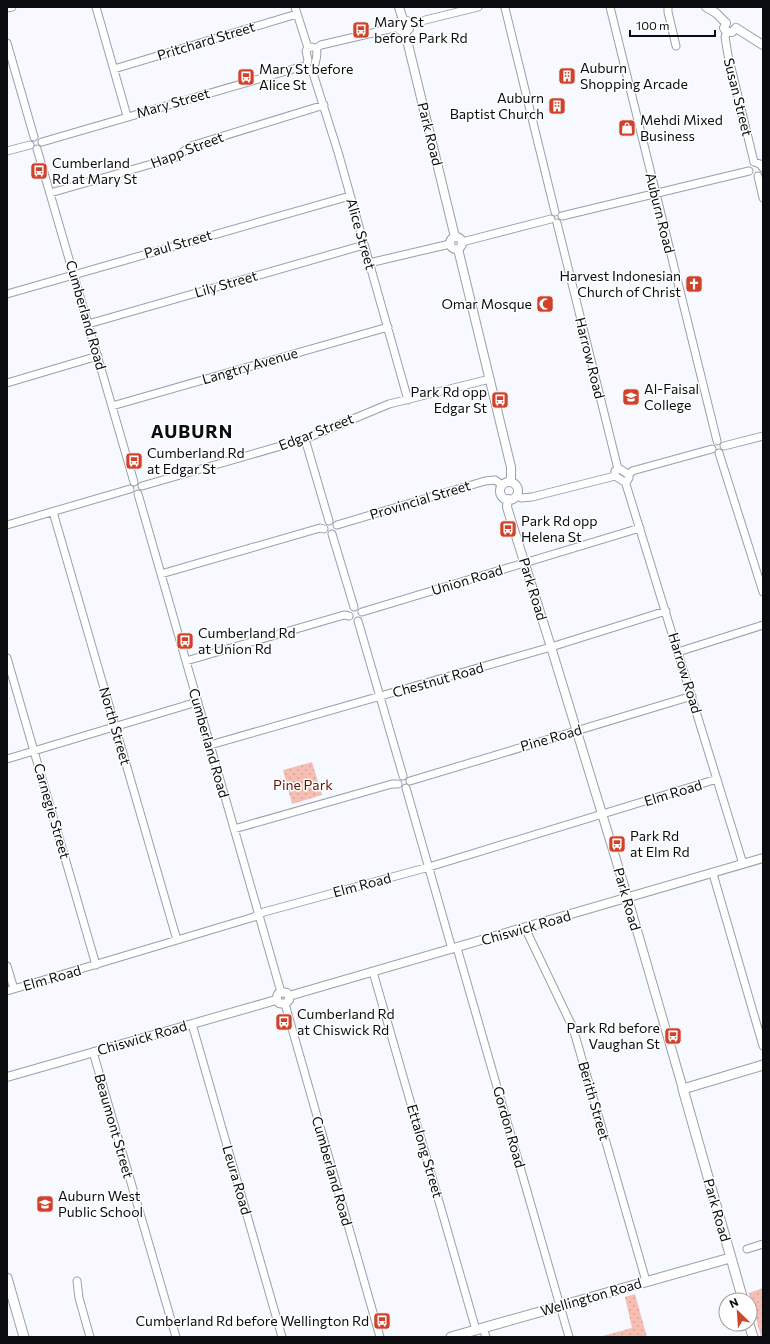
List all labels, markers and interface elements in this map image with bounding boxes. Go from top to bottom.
scale bar [630,12,715,38]
place label: Mary St before Park Rd [374,13,468,46]
street label: Pritchard Street [155,17,257,63]
text: 100 m [636,18,670,32]
bus stop icon: Mary St before Park Rd [351,20,371,40]
street label: Susan Street [721,56,756,138]
place label: Auburn Shopping Arcade [580,59,688,92]
place label: Mary St before Alice St [259,60,353,93]
building icon: Auburn Shopping Arcade [557,66,577,86]
bus stop icon: Mary St before Alice St [236,67,256,87]
street label: Mary Street [134,84,212,121]
place label: Auburn Baptist Church [450,89,544,122]
building icon: Auburn Baptist Church [547,96,567,116]
street label: Park Road [414,100,447,167]
place label: Mehdi Mixed Business [640,111,723,144]
shop icon: Mehdi Mixed Business [617,118,637,138]
street label: Happ Street [148,128,226,171]
place label: Cumberland Rd at Mary St [52,154,138,187]
bus stop icon: Cumberland Rd at Mary St [29,161,49,181]
street label: Auburn Road [642,171,679,255]
street label: Alice Street [343,196,380,272]
street label: Paul Street [142,226,214,261]
street label: Cumberland Road [63,258,110,372]
street label: Lily Street [192,266,260,301]
place label: Harvest Indonesian Church of Christ [559,267,681,300]
church icon: Harvest Indonesian Church of Christ [684,274,704,294]
mosque icon: Omar Mosque [535,294,555,314]
place label: Omar Mosque [441,295,532,312]
street label: Harrow Road [572,315,609,400]
street label: Langtry Avenue [200,344,300,387]
place label: Al-Faisal College [644,380,699,413]
place label: Park Rd opp Edgar St [410,383,487,416]
school or university icon: Al-Faisal College [621,387,641,407]
bus stop icon: Park Rd opp Edgar St [490,390,510,410]
street label: Edgar Street [276,409,356,454]
district label: AUBURN [151,420,233,442]
place label: Cumberland Rd at Edgar St [147,444,245,477]
bus stop icon: Cumberland Rd at Edgar St [124,451,144,471]
street label: Provincial Street [367,476,473,523]
place label: Park Rd opp Helena St [521,512,598,545]
bus stop icon: Park Rd opp Helena St [498,519,518,539]
street label: Park Road [516,555,551,622]
street label: Union Road [429,561,505,598]
place label: Cumberland Rd at Union Rd [198,624,296,657]
street label: Harrow Road [665,630,706,715]
bus stop icon: Cumberland Rd at Union Rd [175,631,195,651]
street label: Chestnut Road [390,658,485,701]
street label: North Street [96,685,135,767]
street label: Cumberland Road [186,686,233,800]
street label: Pine Road [518,721,584,754]
street label: Carnegie Street [31,761,74,861]
park label: Pine Park [273,776,333,793]
street label: Elm Road [642,776,704,809]
place label: Park Rd at Elm Rd [630,827,690,860]
bus stop icon: Park Rd at Elm Rd [607,834,627,854]
street label: Park Road [610,865,645,932]
street label: Elm Road [331,869,393,900]
street label: Chiswick Road [479,907,572,948]
street label: Elm Road [21,961,83,994]
place label: Cumberland Rd at Chiswick Rd [297,1005,395,1038]
bus stop icon: Cumberland Rd at Chiswick Rd [274,1012,294,1032]
street label: Chiswick Road [95,1017,188,1058]
place label: Park Rd before Vaughan St [566,1019,660,1052]
bus stop icon: Park Rd before Vaughan St [663,1026,683,1046]
street label: Berith Street [575,1059,614,1143]
street label: Beaumont Street [91,1072,138,1180]
street label: Gordon Road [490,1084,529,1169]
street label: Ettalong Street [404,1102,447,1200]
street label: Cumberland Road [309,1114,356,1228]
street label: Leura Road [219,1143,255,1217]
street label: Park Road [700,1176,735,1243]
place label: Auburn West Public School [58,1187,143,1220]
school or university icon: Auburn West Public School [35,1194,55,1214]
street label: Wellington Road [538,1274,643,1319]
north arrow [718,1292,758,1332]
text: N [727,1295,740,1310]
bus stop icon: Cumberland Rd before Wellington Rd [372,1311,392,1331]
place label: Cumberland Rd before Wellington Rd [136,1312,369,1329]

